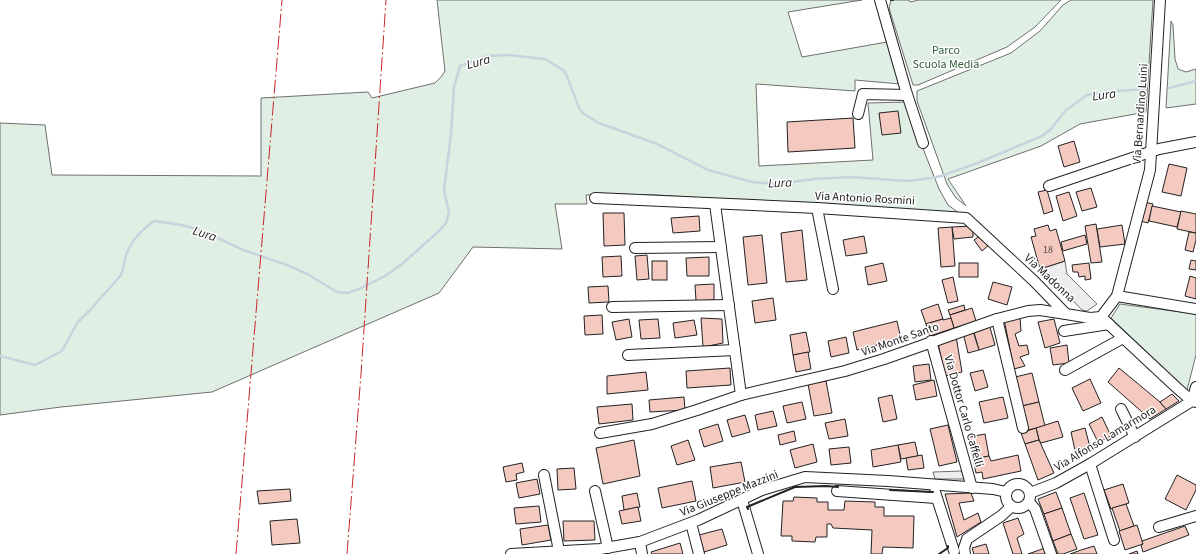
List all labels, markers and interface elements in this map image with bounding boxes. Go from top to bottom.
park label: Parco Scuola Media [913,42,979,73]
water label: Lura [464,50,492,74]
street label: Via Bernardino Luini [1128,63,1153,165]
water label: Lura [1091,85,1117,105]
water label: Lura [768,174,792,192]
street label: Via Antonio Rosmini [815,187,915,210]
water label: Lura [191,222,219,246]
house number: 18 [1043,243,1053,257]
street label: Via Madonna [1020,250,1079,307]
street label: Via Monte Santo [859,318,941,361]
street label: Via Dottor Carlo Caffelli [939,353,988,469]
street label: Via Alfonso Lamarmora [1051,401,1159,476]
street label: Via Giuseppe Mazzini [678,466,781,521]

